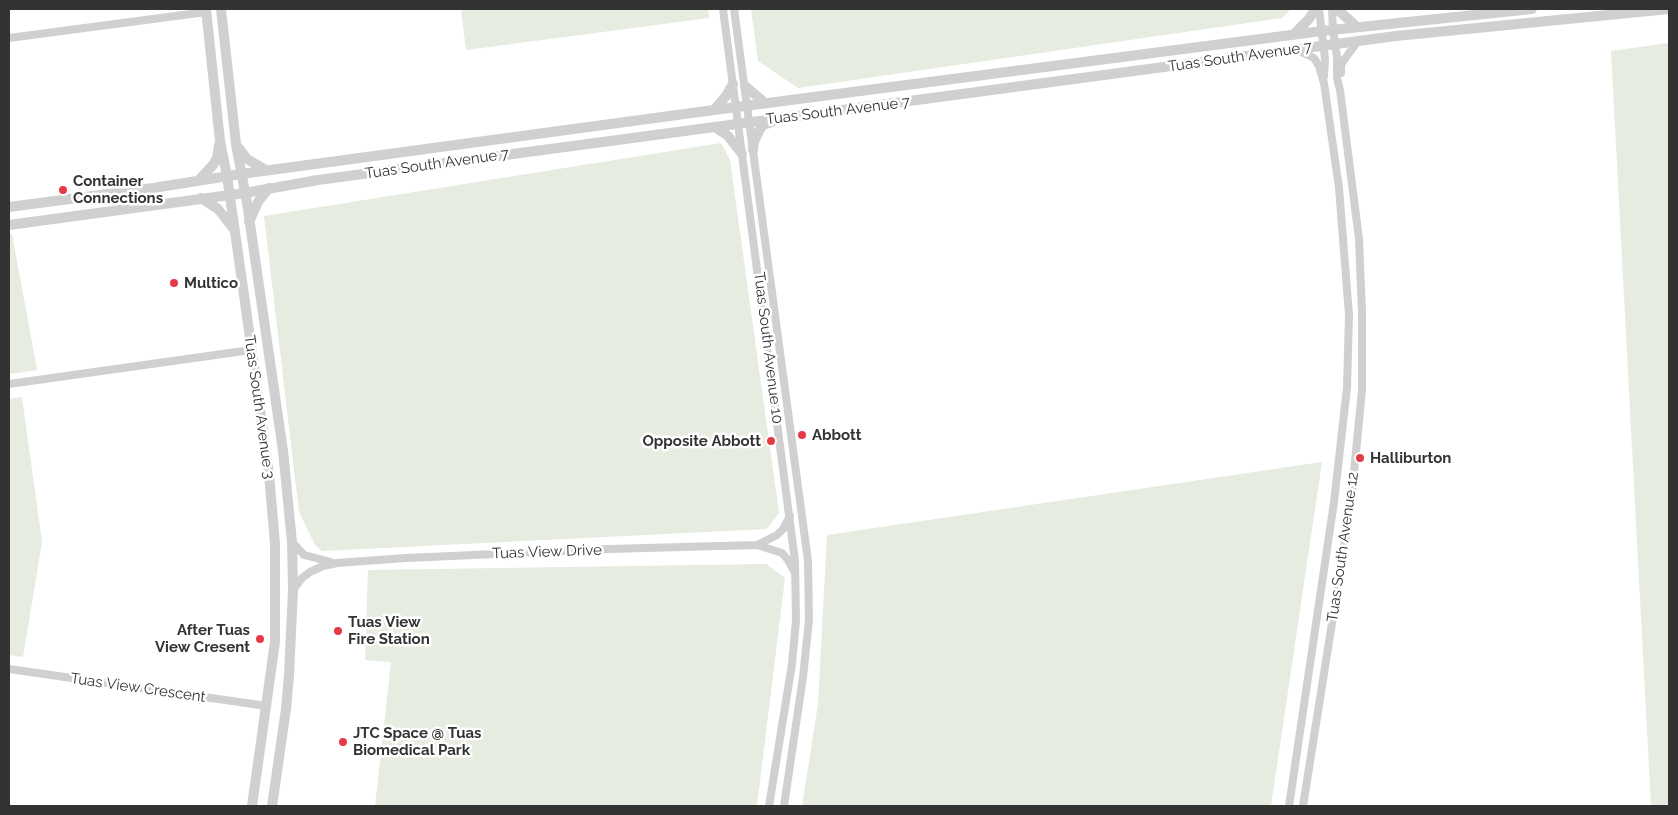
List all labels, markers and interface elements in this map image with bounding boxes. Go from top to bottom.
street label: Tuas South Avenue 7 [1167,38,1313,76]
street label: Tuas South Avenue 7 [765,93,911,129]
street label: Tuas South Avenue 7 [364,145,510,183]
place label: Container Connections [73,172,163,207]
marker: Container Connections [57,184,69,196]
street label: Tuas South Avenue 10 [750,271,786,425]
place label: Multico [184,274,238,292]
marker: Multico [168,277,180,289]
street label: Tuas South Avenue 3 [240,334,278,480]
place label: Abbott [812,426,862,444]
marker: Abbott [796,429,808,441]
place label: Opposite Abbott [643,432,761,450]
marker: Opposite Abbott [765,435,777,447]
place label: Halliburton [1370,449,1451,467]
marker: Halliburton [1354,452,1366,464]
street label: Tuas South Avenue 12 [1324,471,1362,623]
street label: Tuas View Drive [492,541,602,563]
place label: Tuas View Fire Station [348,613,430,648]
place label: After Tuas View Cresent [155,621,250,656]
marker: Tuas View Fire Station [332,625,344,637]
marker: After Tuas View Cresent [254,633,266,645]
street label: Tuas View Crescent [69,670,207,706]
place label: JTC Space @ Tuas Biomedical Park [353,724,482,759]
marker: JTC Space @ Tuas Biomedical Park [337,736,349,748]

